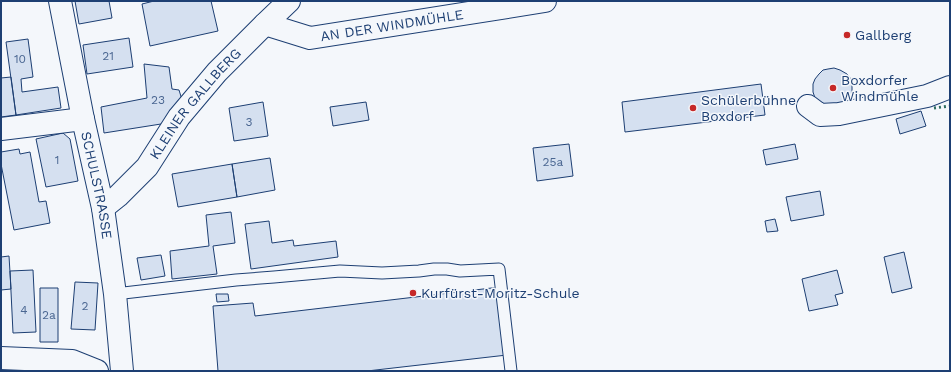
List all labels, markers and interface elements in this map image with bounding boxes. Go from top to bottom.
street label: AN DER WINDMÜHLE [319,6,465,44]
place label: Gallberg [855,27,912,43]
marker: Gallberg [842,30,852,40]
street label: KLEINER GALLBERG [146,45,244,162]
house number: 21 [102,49,114,63]
house number: 10 [14,52,26,66]
place label: Boxdorfer Windmühle [841,72,919,104]
marker: Boxdorfer Windmühle [828,83,838,93]
place label: Schülerbühne Boxdorf [701,92,796,124]
house number: 23 [151,93,165,107]
marker: Schülerbühne Boxdorf [688,103,698,113]
house number: 3 [246,115,253,129]
street label: SCHULSTRASSE [78,130,115,240]
house number: 1 [55,153,59,167]
house number: 25a [543,155,564,169]
place label: Kurfürst-Moritz-Schule [421,285,580,301]
marker: Kurfürst-Moritz-Schule [408,288,418,298]
house number: 2 [82,299,89,313]
house number: 4 [20,303,28,317]
house number: 2a [42,308,56,322]

